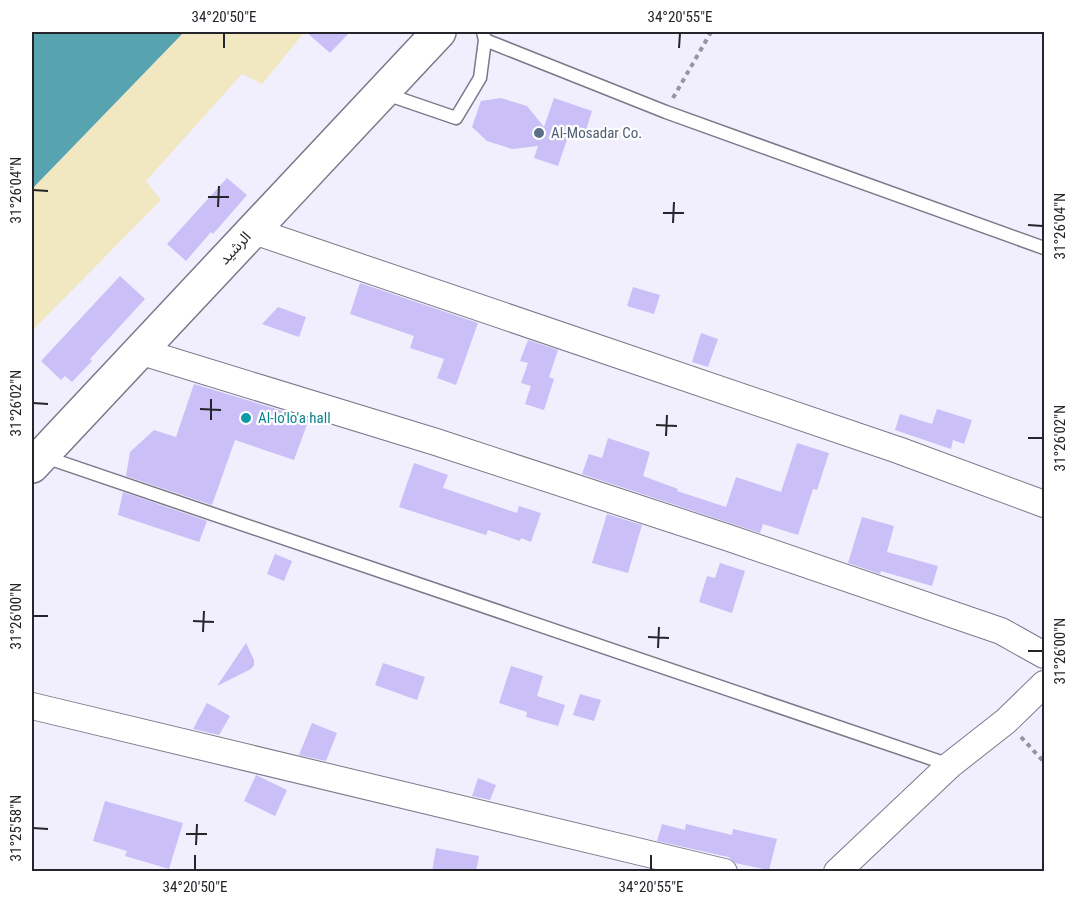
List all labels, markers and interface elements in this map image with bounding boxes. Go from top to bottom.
text: 34°20'50"E [192,8,256,26]
text: 34°20'55"E [648,8,712,26]
place label: Al-Mosadar Co. [551,124,642,142]
marker: Al-Mosadar Co. [532,126,546,140]
text: 31°26'04"N [7,157,25,223]
text: 31°26'04"N [1051,193,1069,259]
street label: الرشيد [215,228,255,268]
text: 31°26'02"N [7,370,25,436]
text: 31°26'02"N [1051,405,1069,471]
place label: Al-lo'lo'a hall [258,409,331,427]
marker: Al-lo'lo'a hall [239,411,253,425]
text: 31°26'00"N [7,583,25,649]
text: 31°26'00"N [1051,618,1069,684]
text: 31°25'58"N [7,795,25,861]
text: 34°20'50"E [163,878,227,896]
text: 34°20'55"E [619,878,683,896]

